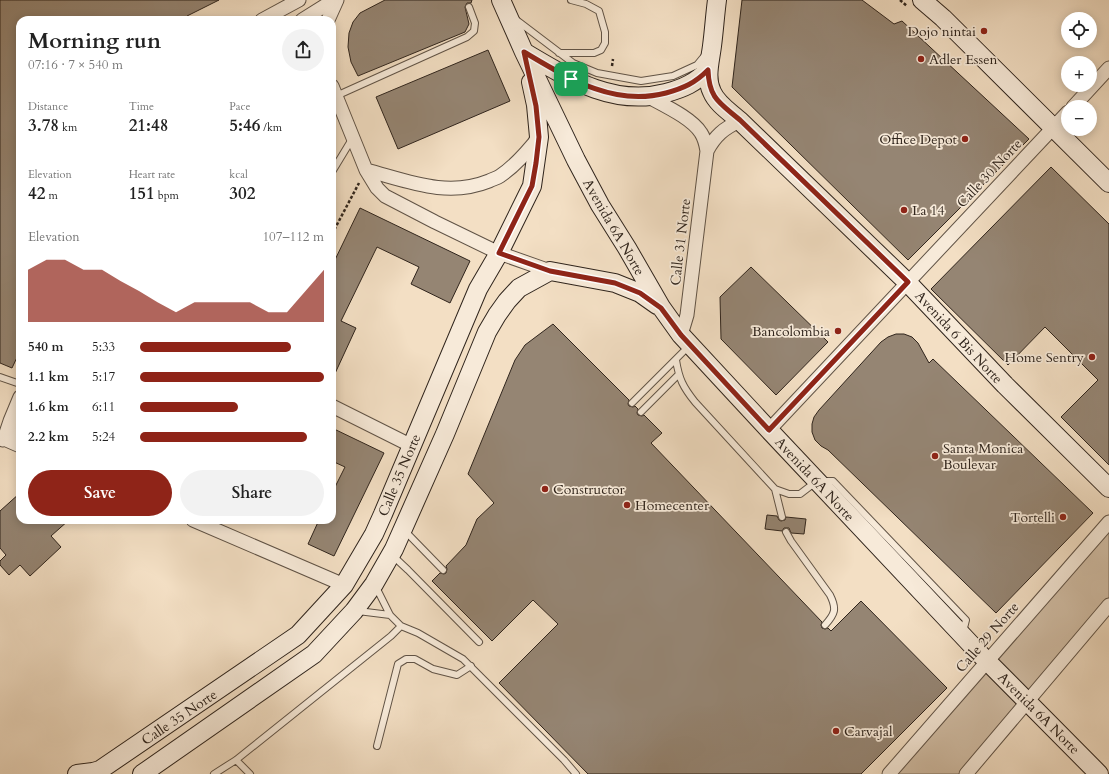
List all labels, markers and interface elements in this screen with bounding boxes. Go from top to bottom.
map controls [1061,12,1097,136]
button: locate [1061,12,1097,48]
place label: Dojo nintai [908,22,976,41]
text: Morning run [28,26,161,56]
marker: Dojo nintai [979,26,989,36]
button: share [282,29,324,71]
place label: Adler Essen [929,50,998,69]
marker: Adler Essen [916,54,926,64]
text: 07:16 · 7 × 540 m [28,56,123,74]
button: + [1061,56,1097,92]
pin [554,62,588,96]
icon: arrive [560,68,582,90]
text: Distance [28,99,68,114]
text: Time [129,99,154,114]
text: Pace [229,99,251,114]
button: − [1061,100,1097,136]
text: 3.78 [28,114,59,137]
text: 21:48 [129,114,168,137]
text: 5:46 [229,114,260,137]
text: km [59,120,77,135]
text: /km [260,120,282,135]
place label: Office Depot [879,130,958,149]
marker: Office Depot [960,134,970,144]
street label: Calle 30 Norte [953,135,1026,212]
text: Elevation [28,167,72,182]
text: Heart rate [129,167,175,182]
text: kcal [229,167,248,182]
street label: Avenida 6A Norte [578,175,649,279]
text: 42 [28,182,45,205]
text: 151 [129,182,155,205]
text: 302 [229,182,255,205]
text: m [45,188,58,203]
text: bpm [155,188,179,203]
street label: Calle 31 Norte [666,197,695,287]
place label: La 14 [912,201,945,220]
marker: La 14 [899,205,909,215]
text: Elevation [28,228,80,246]
text: 107–112 m [262,228,324,246]
street label: Avenida 6 Bis Norte [911,287,1007,388]
place label: Bancolombia [752,322,830,341]
marker: Bancolombia [833,326,843,336]
text: 540 m [28,338,63,356]
text: 5:33 [92,338,115,356]
place label: Home Sentry [1005,348,1085,367]
marker: Home Sentry [1087,352,1097,362]
text: 1.1 km [28,368,69,386]
text: 5:17 [92,368,115,386]
text: 1.6 km [28,398,69,416]
text: 6:11 [92,398,115,416]
text: 2.2 km [28,428,69,446]
text: 5:24 [92,428,115,446]
street label: Calle 35 Norte [374,431,425,519]
street label: Avenida 6A Norte [771,433,859,526]
place label: Santa Monica Boulevar [943,439,1023,474]
marker: Santa Monica Boulevar [930,451,940,461]
button: Save [28,470,172,516]
button: Share [180,470,324,516]
place label: Constructor [553,480,626,499]
marker: Constructor [540,484,550,494]
place label: Homecenter [635,496,710,515]
marker: Homecenter [622,500,632,510]
place label: Tortelli [1010,508,1055,527]
marker: Tortelli [1058,512,1068,522]
street label: Calle 29 Norte [952,598,1023,677]
street label: Avenida 6A Norte [993,668,1084,759]
street label: Calle 35 Norte [138,685,221,750]
place label: Carvajal [844,722,893,741]
marker: Carvajal [831,726,841,736]

